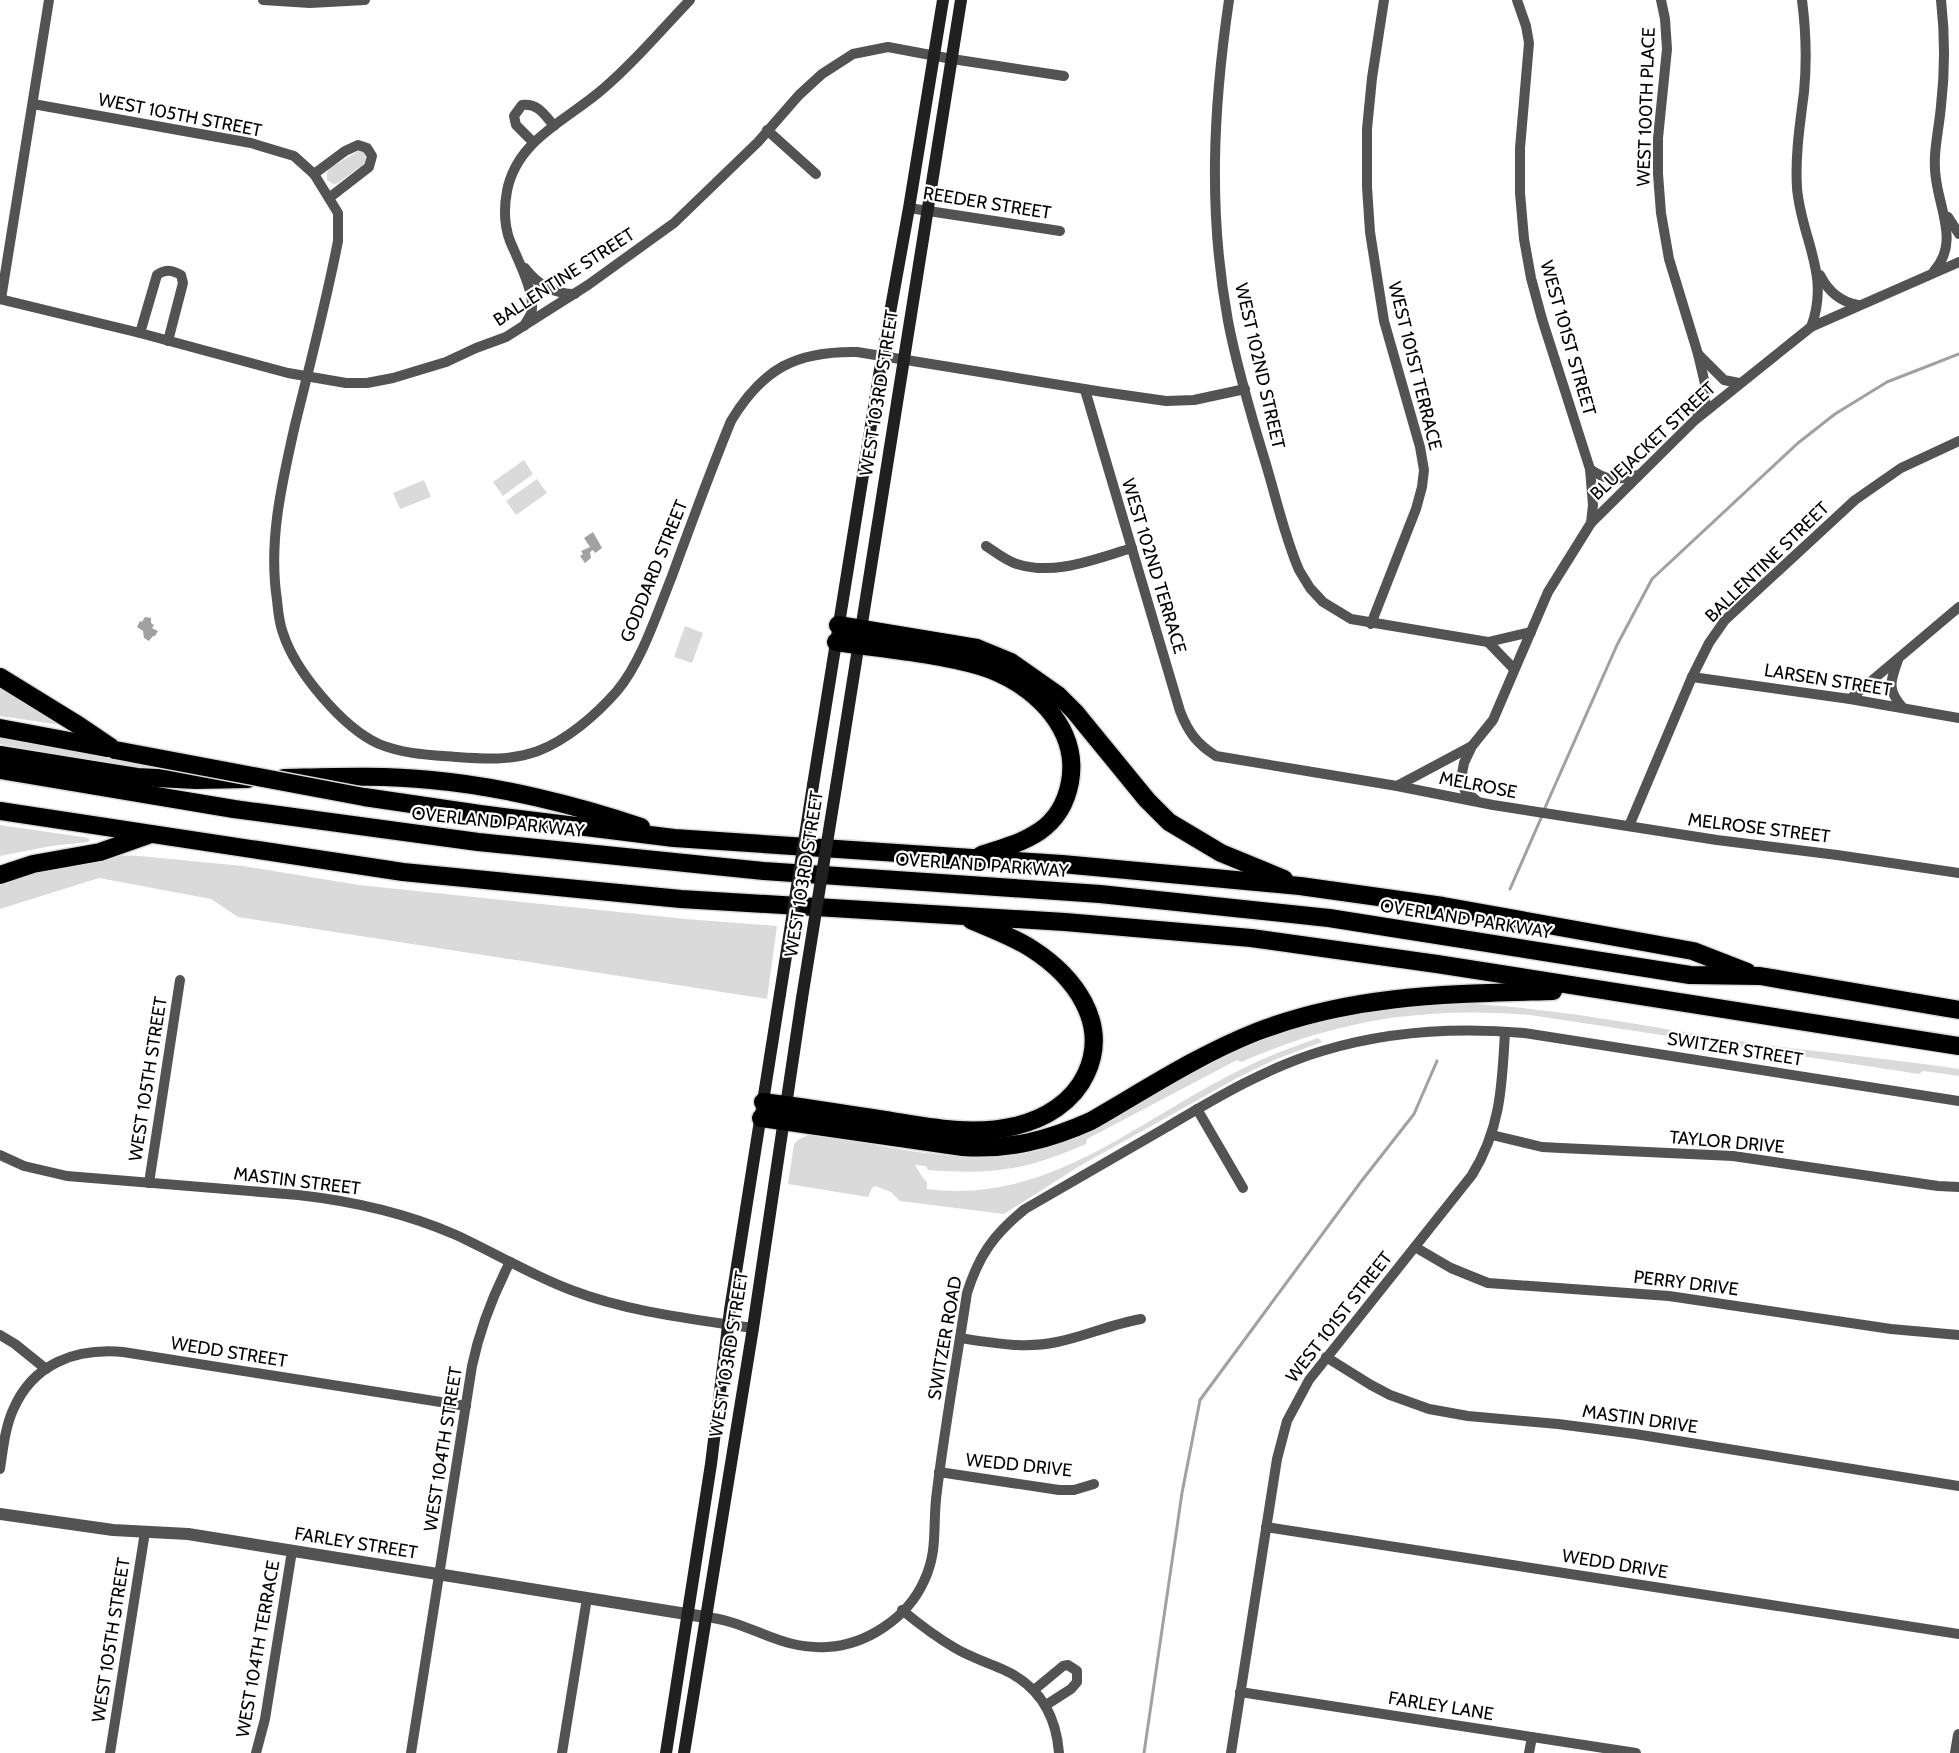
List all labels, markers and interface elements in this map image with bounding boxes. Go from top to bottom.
street label: WEST 100TH PLACE [1632,27,1660,187]
street label: WEST 105TH STREET [96,88,264,142]
street label: REEDER STREET [921,182,1053,224]
street label: BALLENTINE STREET [489,223,639,331]
street label: WEST 101ST STREET [1535,258,1601,418]
street label: WEST 101ST TERRACE [1383,279,1447,453]
street label: WEST 102ND STREET [1230,281,1290,451]
street label: WEST 103RD STREET [855,308,903,478]
street label: BLUEJACKET STREET [1586,377,1721,505]
street label: WEST 102ND TERRACE [1117,476,1191,656]
street label: GODDARD STREET [615,496,693,645]
street label: BALLENTINE STREET [1700,497,1834,627]
street label: LARSEN STREET [1763,659,1894,701]
street label: MELROSE [1437,767,1519,803]
street label: WEST 103RD STREET [780,789,828,959]
street label: OVERLAND PARKWAY [411,802,586,842]
street label: MELROSE STREET [1687,808,1832,848]
street label: OVERLAND PARKWAY [895,848,1070,882]
street label: OVERLAND PARKWAY [1379,895,1554,944]
street label: WEST 105TH STREET [124,995,172,1163]
street label: SWITZER STREET [1666,1027,1805,1071]
street label: TAYLOR DRIVE [1668,1126,1786,1158]
street label: MASTIN STREET [232,1162,362,1200]
street label: WEST 101ST STREET [1281,1247,1397,1387]
street label: PERRY DRIVE [1632,1266,1740,1300]
street label: WEST 103RD STREET [705,1269,753,1439]
street label: SWITZER ROAD [923,1274,967,1402]
street label: WEDD STREET [169,1332,289,1372]
street label: WEST 104TH STREET [419,1365,467,1533]
street label: MASTIN DRIVE [1581,1400,1699,1438]
street label: WEDD DRIVE [965,1448,1073,1482]
street label: FARLEY STREET [293,1522,419,1564]
street label: WEDD DRIVE [1561,1545,1669,1583]
street label: WEST 105TH STREET [87,1556,135,1724]
street label: WEST 104TH TERRACE [232,1559,284,1739]
street label: FARLEY LANE [1387,1687,1495,1725]

